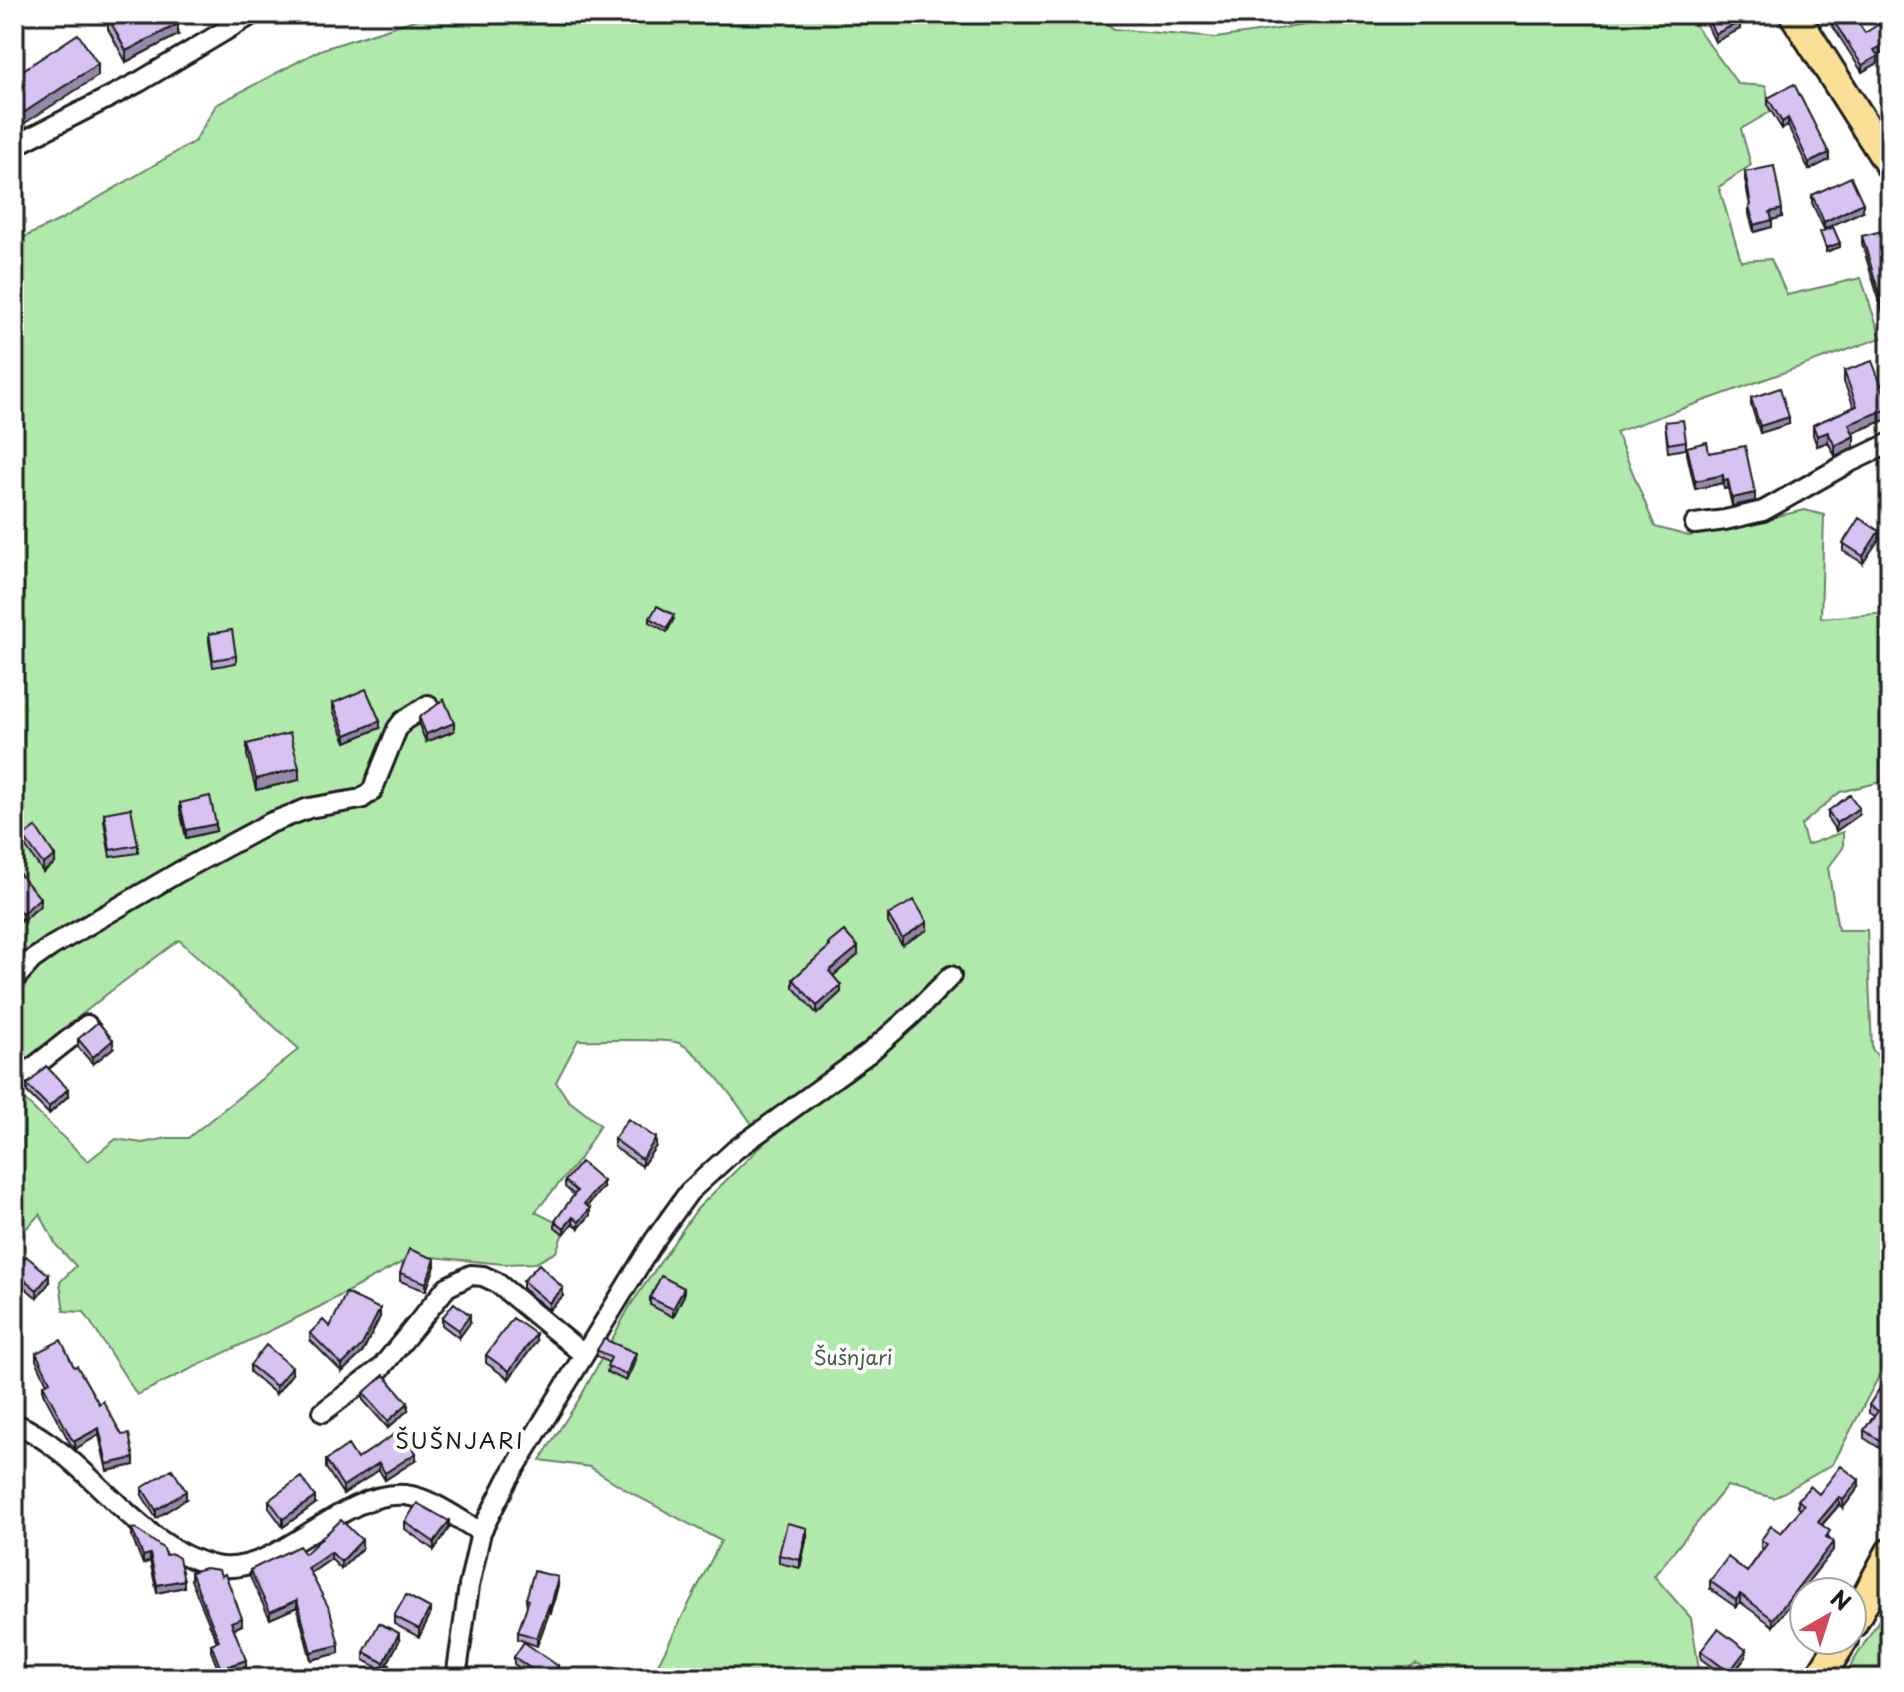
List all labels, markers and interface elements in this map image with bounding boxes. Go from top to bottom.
park label: Šušnjari [813,1342,893,1372]
district label: ŠUŠNJARI [395,1423,525,1456]
north arrow [1788,1576,1868,1656]
text: N [1824,1581,1859,1618]

